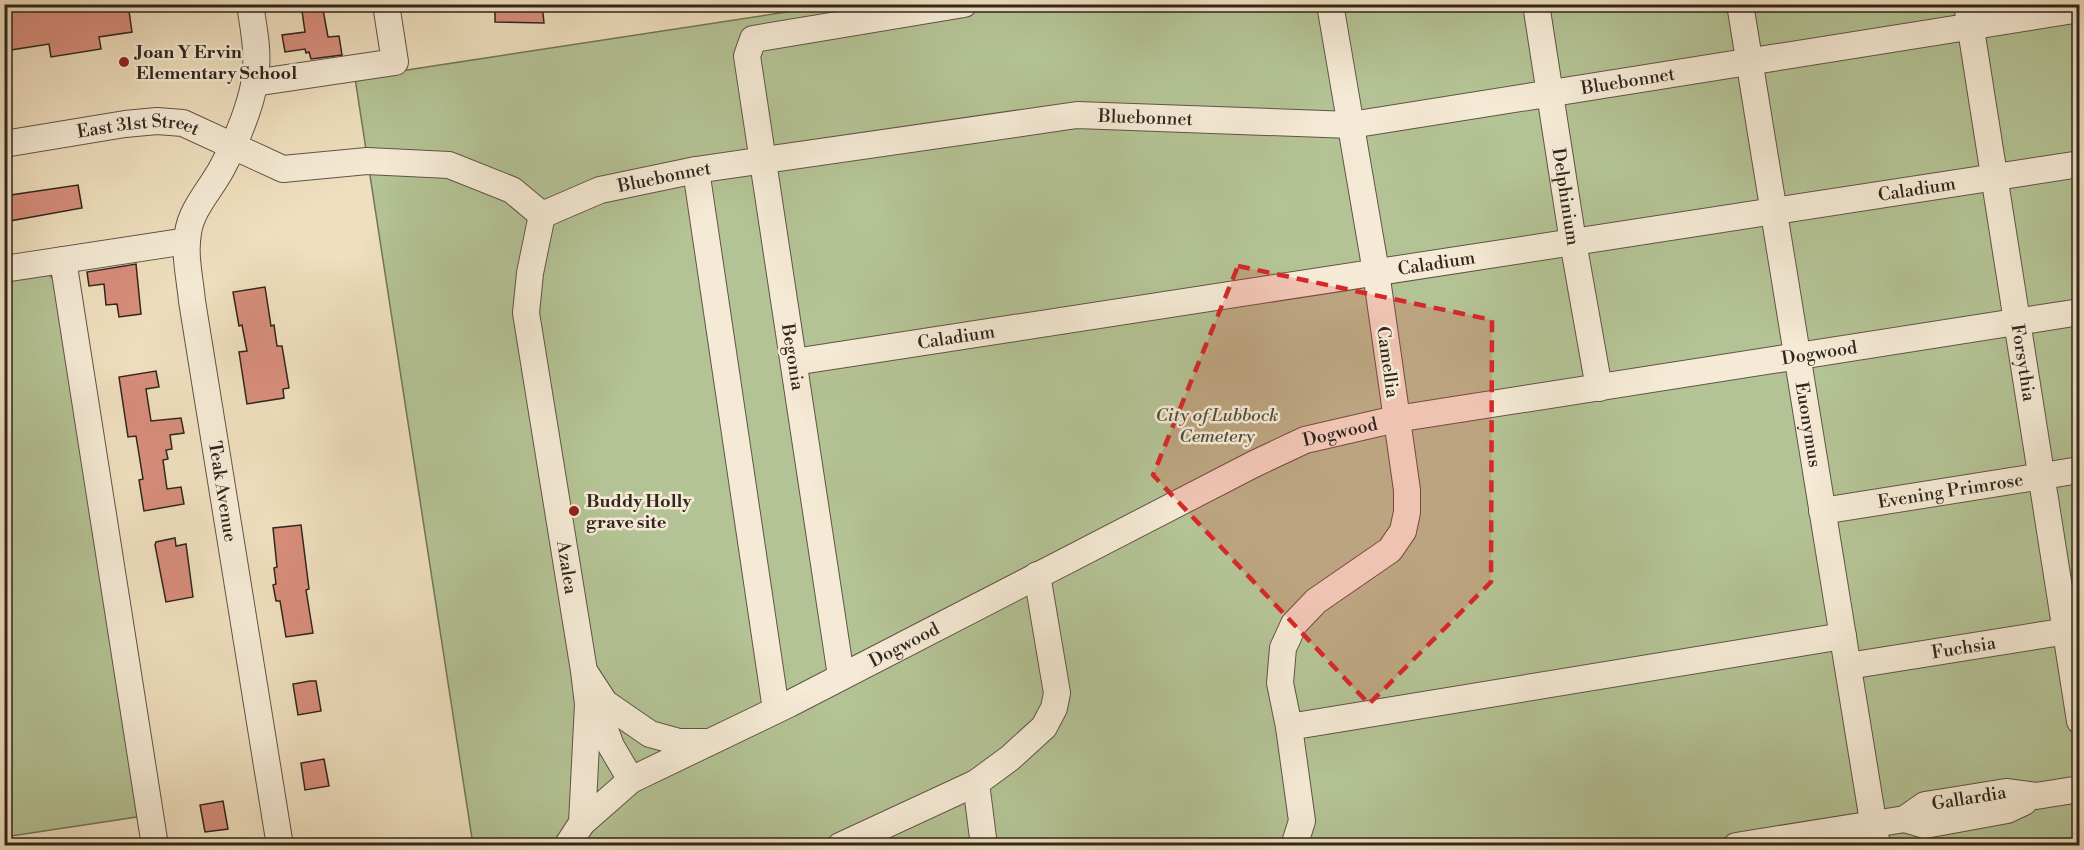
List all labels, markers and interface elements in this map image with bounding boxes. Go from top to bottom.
place label: Joan Y Ervin Elementary School [133,41,297,85]
marker: Joan Y Ervin Elementary School [117,55,131,69]
street label: Bluebonnet [1578,63,1677,100]
street label: Bluebonnet [1097,105,1194,131]
street label: East 31st Street [75,110,204,144]
street label: Delphinium [1547,146,1584,247]
street label: Bluebonnet [615,157,713,198]
street label: Caladium [1876,172,1957,207]
street label: Caladium [1396,246,1477,281]
street label: Caladium [916,320,997,355]
street label: Begonia [776,321,809,393]
street label: Forsythia [2006,322,2041,404]
street label: Camellia [1371,325,1404,400]
street label: Dogwood [1780,336,1860,371]
street label: Euonymus [1790,380,1826,469]
park label: City of Lubbock Cemetery [1156,404,1278,448]
street label: Dogwood [1300,412,1380,452]
street label: Teak Avenue [203,439,242,544]
street label: Evening Primrose [1876,468,2025,514]
place label: Buddy Holly grave site [586,490,692,534]
marker: Buddy Holly grave site [567,504,581,518]
street label: Azalea [551,538,582,597]
street label: Dogwood [865,617,944,673]
street label: Fuchsia [1930,631,1998,665]
street label: Gallardia [1930,781,2009,816]

